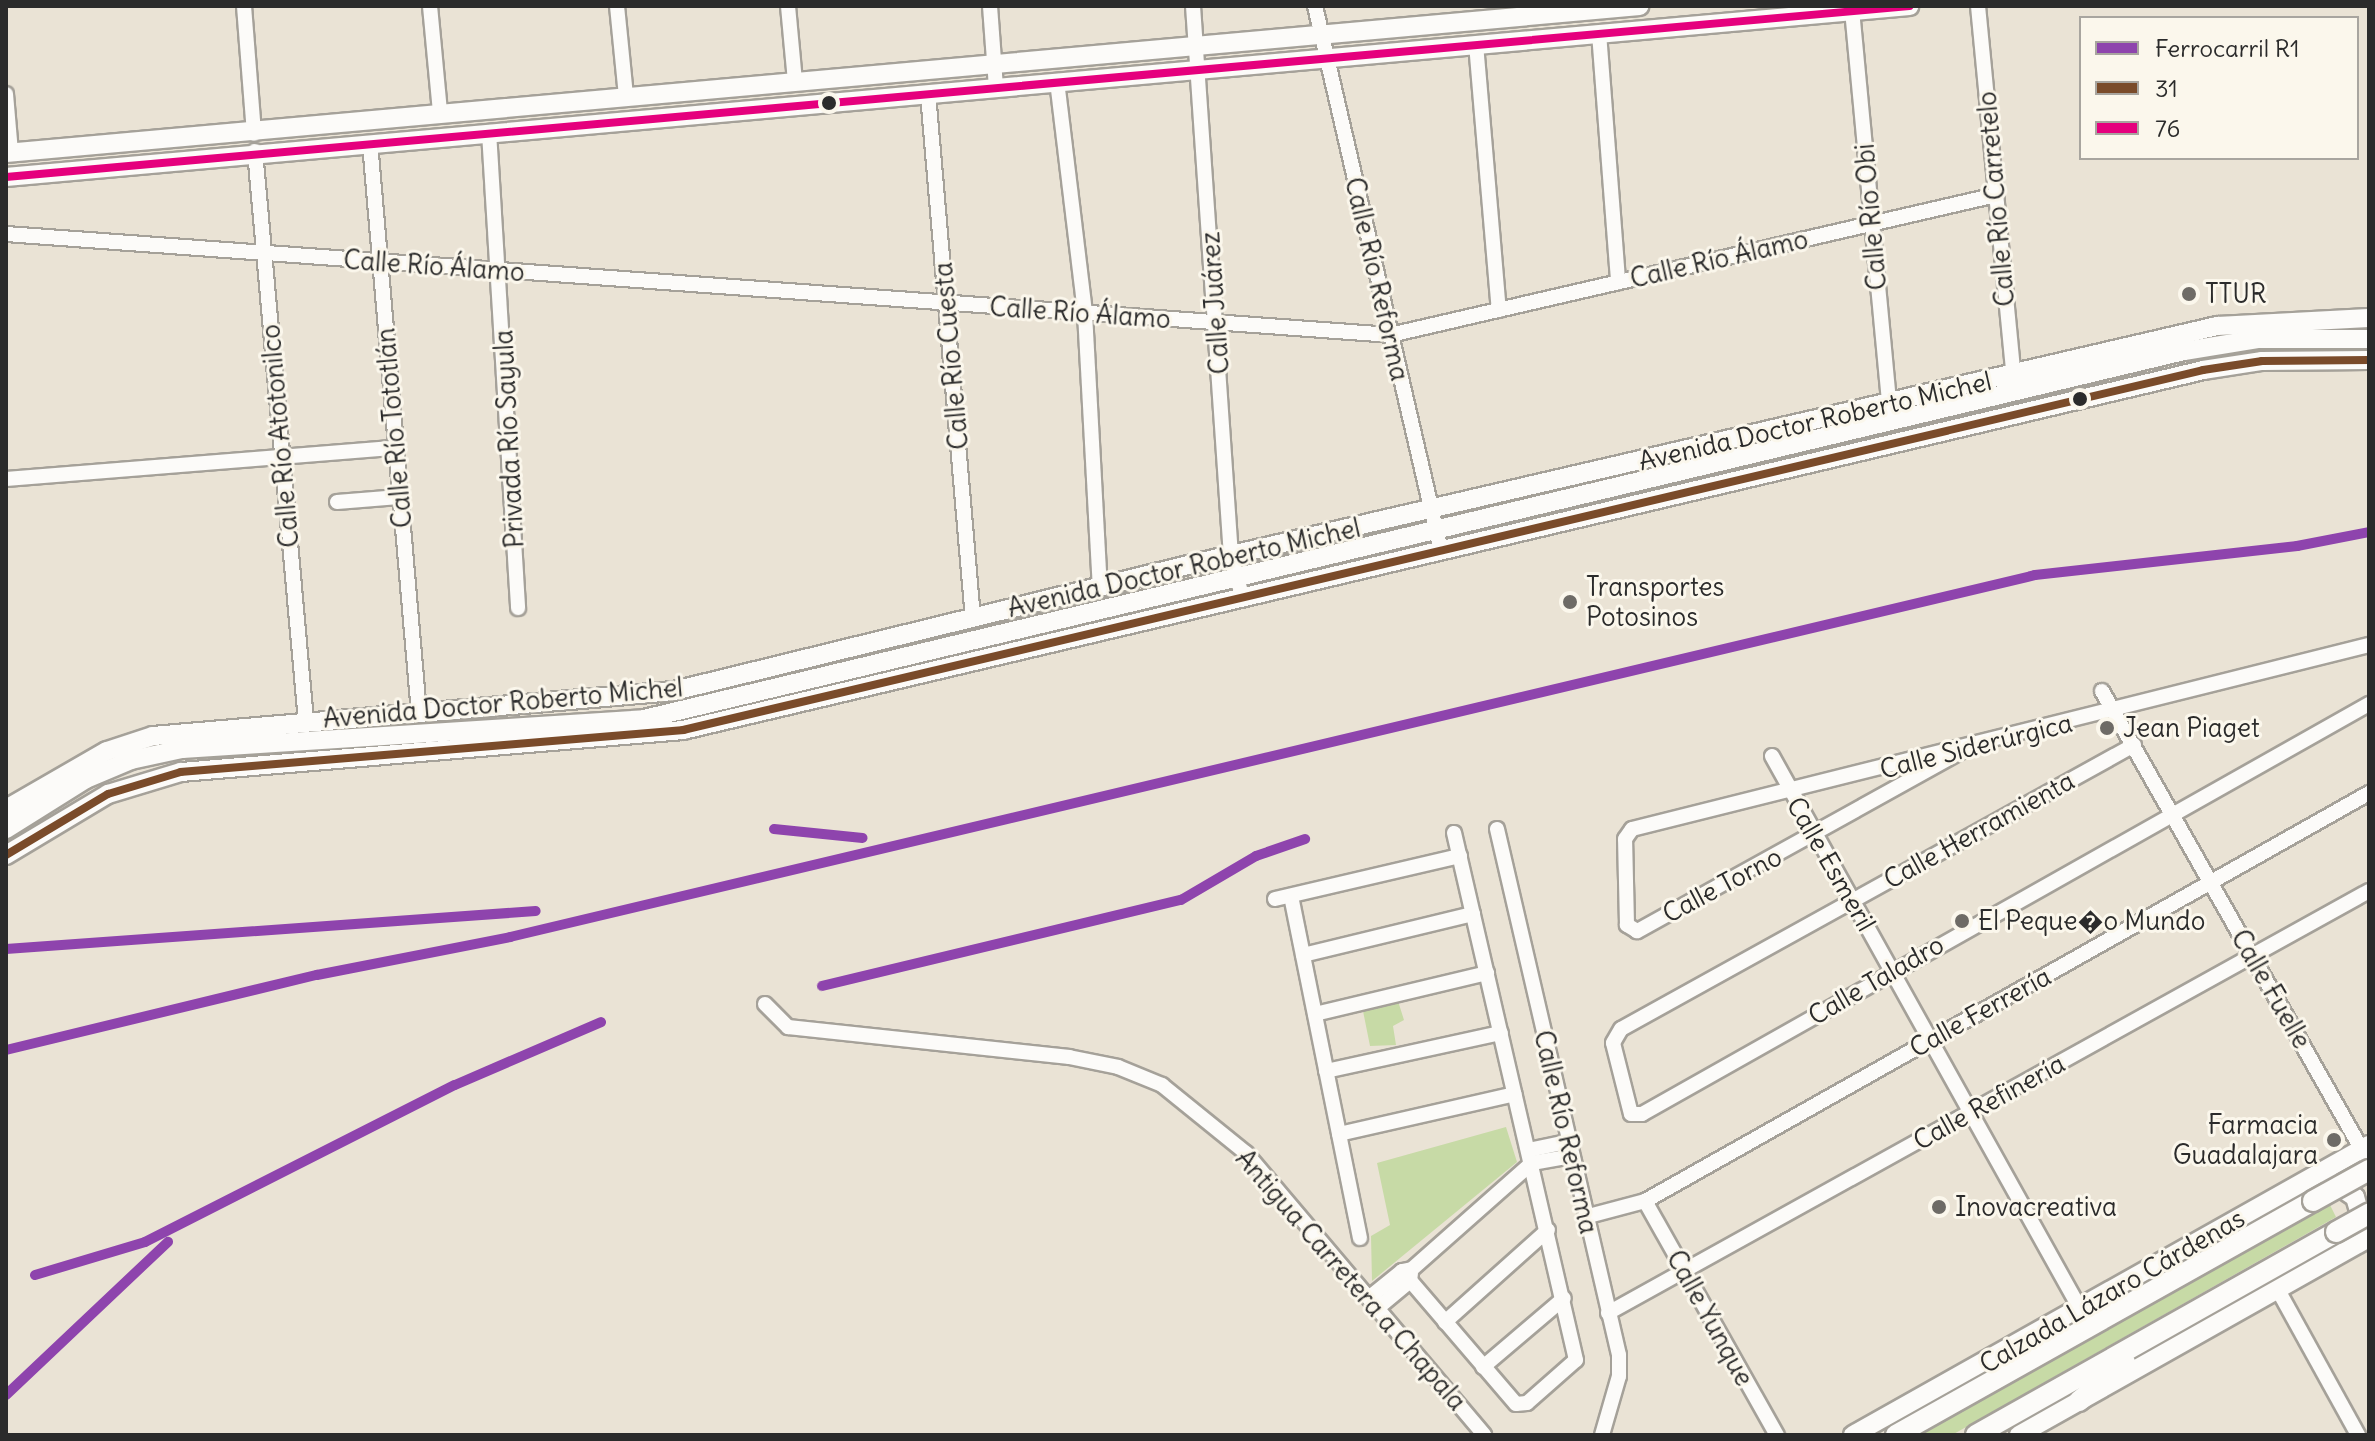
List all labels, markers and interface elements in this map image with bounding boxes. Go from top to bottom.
legend [2079,16,2359,160]
text: Ferrocarril R1 [2155,33,2300,63]
text: 31 [2155,73,2178,103]
street label: Calle Río Carretelo [1971,90,2021,308]
unlabelled marker [821,95,837,111]
text: 76 [2155,113,2180,143]
street label: Calle Río Obi [1849,142,1893,292]
street label: Calle Río Reforma [1338,174,1416,384]
street label: Calle Río Álamo [1627,223,1811,295]
street label: Calle Juárez [1194,231,1236,375]
street label: Calle Río Álamo [342,244,526,288]
street label: Calle Río Cuesta [927,261,975,451]
place label: TTUR [2205,278,2266,310]
marker: TTUR [2180,285,2198,303]
street label: Calle Río Álamo [988,291,1172,335]
street label: Calle Río Atotonilco [255,323,305,549]
street label: Calle Río Tototlán [370,327,418,529]
street label: Privada Río Sayula [488,329,530,549]
street label: Avenida Doctor Roberto Michel [1636,365,1994,477]
unlabelled marker [2072,391,2088,407]
street label: Avenida Doctor Roberto Michel [1005,512,1363,624]
place label: Transportes Potosinos [1586,571,1724,632]
marker: Transportes Potosinos [1561,593,1579,611]
street label: Avenida Doctor Roberto Michel [322,672,684,734]
street label: Calle Siderúrgica [1876,707,2076,785]
place label: Jean Piaget [2123,712,2260,744]
marker: Jean Piaget [2098,719,2116,737]
street label: Calle Herramienta [1878,765,2080,895]
street label: Calle Esmeril [1780,791,1882,937]
street label: Calle Torno [1657,841,1787,929]
place label: El Peque�o Mundo [1978,905,2205,937]
marker: El Peque�o Mundo [1953,912,1971,930]
street label: Calle Fuelle [2224,924,2318,1054]
street label: Calle Taladro [1803,929,1949,1031]
street label: Calle Ferrería [1904,960,2056,1064]
street label: Calle Río Reforma [1527,1027,1605,1237]
street label: Calle Refinería [1908,1048,2070,1156]
place label: Farmacia Guadalajara [2173,1109,2318,1170]
marker: Farmacia Guadalajara [2325,1131,2343,1149]
street label: Antigua Carretera a Chapala [1229,1143,1473,1417]
place label: Inovacreativa [1955,1191,2117,1223]
marker: Inovacreativa [1930,1198,1948,1216]
street label: Calzada Lázaro Cárdenas [1974,1202,2250,1380]
street label: Calle Yunque [1660,1245,1760,1391]

